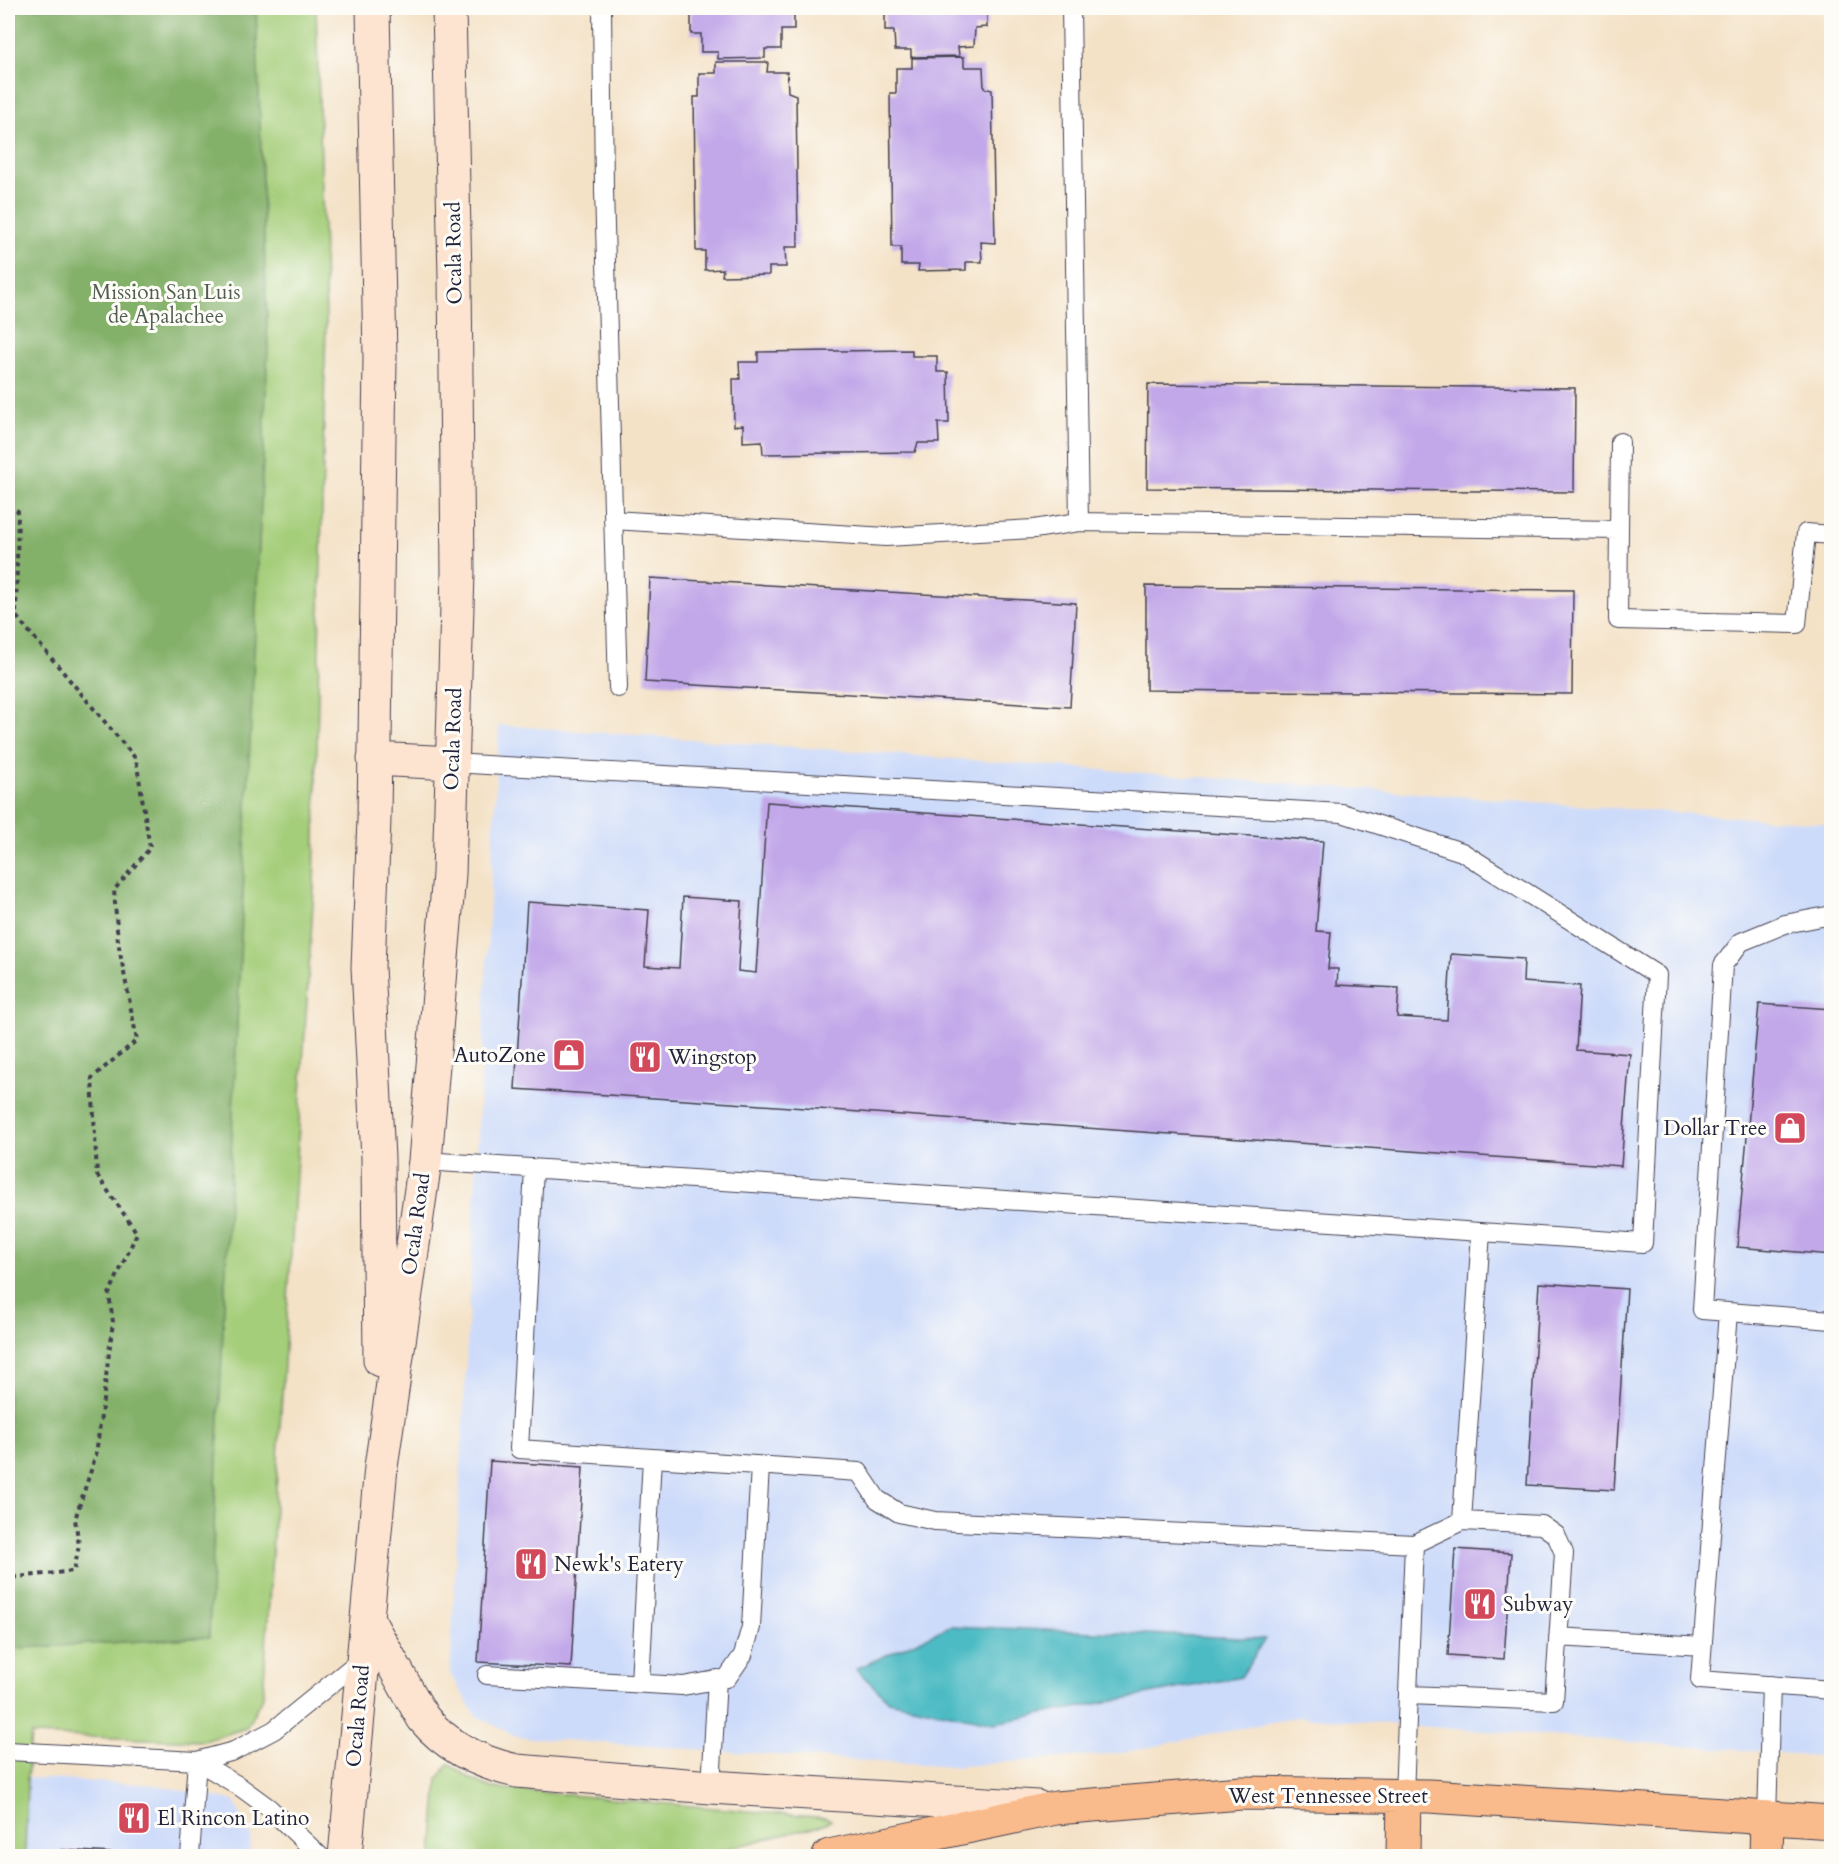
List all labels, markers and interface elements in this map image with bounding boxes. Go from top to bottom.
street label: Ocala Road [439,201,469,305]
park label: Mission San Luis de Apalachee [92,278,240,331]
street label: Ocala Road [437,687,469,791]
shop icon: AutoZone [551,1037,587,1073]
restaurant icon: Wingstop [627,1039,663,1075]
place label: AutoZone [454,1041,546,1070]
place label: Wingstop [667,1043,757,1072]
shop icon: Dollar Tree [1772,1110,1808,1146]
place label: Dollar Tree [1663,1114,1767,1143]
street label: Ocala Road [394,1171,438,1277]
restaurant icon: Newk's Eatery [513,1546,549,1582]
place label: Newk's Eatery [554,1550,684,1579]
restaurant icon: Subway [1462,1586,1498,1622]
place label: Subway [1503,1590,1573,1619]
street label: Ocala Road [339,1663,377,1769]
street label: West Tennessee Street [1227,1782,1428,1811]
restaurant icon: El Rincon Latino [116,1800,152,1836]
place label: El Rincon Latino [157,1804,309,1833]

